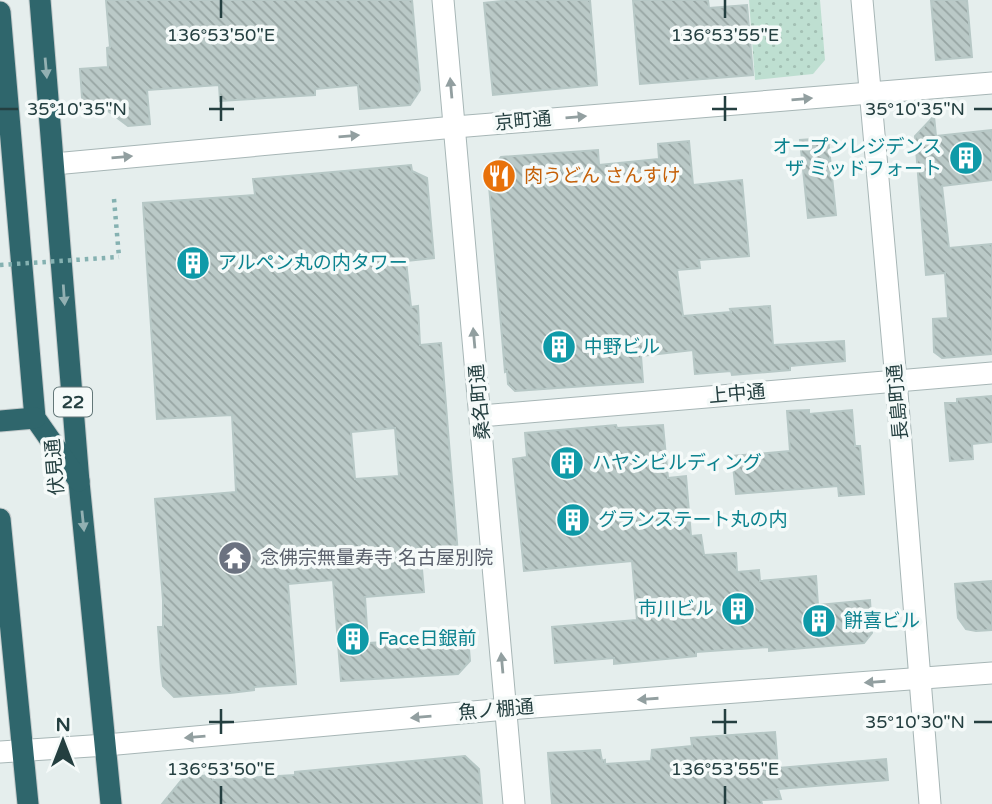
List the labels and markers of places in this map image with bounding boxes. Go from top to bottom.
place label: オープンレジデンス ザ ミッドフォート [773,136,942,180]
building icon: オープンレジデンス ザ ミッドフォート [947,139,985,177]
restaurant icon: 肉うどん さんすけ [480,157,518,195]
place label: 肉うどん さんすけ [524,165,681,187]
building icon: アルペン丸の内タワー [174,244,212,282]
place label: アルペン丸の内タワー [218,252,408,274]
building icon: 中野ビル [540,328,578,366]
place label: 中野ビル [584,336,660,358]
building icon: ハヤシビルディング [548,444,586,482]
place label: ハヤシビルディング [592,452,762,474]
building icon: グランステート丸の内 [554,501,592,539]
place label: グランステート丸の内 [598,509,788,531]
temple icon: 念佛宗無量寿寺 名古屋別院 [216,539,254,577]
place label: 念佛宗無量寿寺 名古屋別院 [260,547,493,569]
building icon: 市川ビル [719,590,757,628]
place label: 市川ビル [638,598,714,620]
building icon: 餅喜ビル [800,602,838,640]
place label: 餅喜ビル [844,610,920,632]
building icon: Face日銀前 [334,620,372,658]
place label: Face日銀前 [378,628,477,650]

